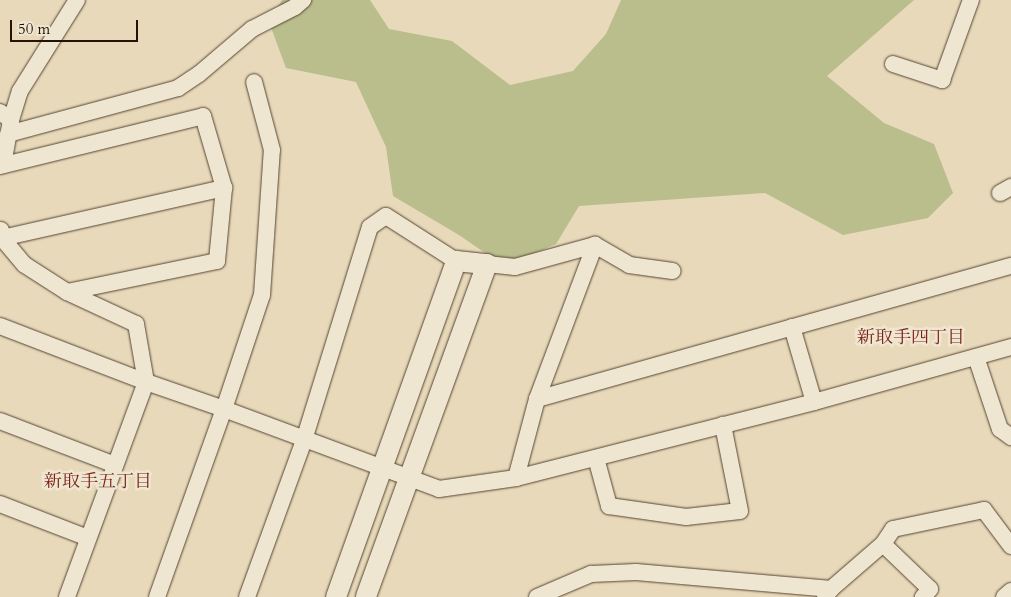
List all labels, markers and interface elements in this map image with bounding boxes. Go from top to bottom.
scale bar [12,10,140,42]
text: 50 m [18,19,50,39]
district label: 新取手四丁目 [857,327,965,349]
district label: 新取手五丁目 [44,471,152,493]

